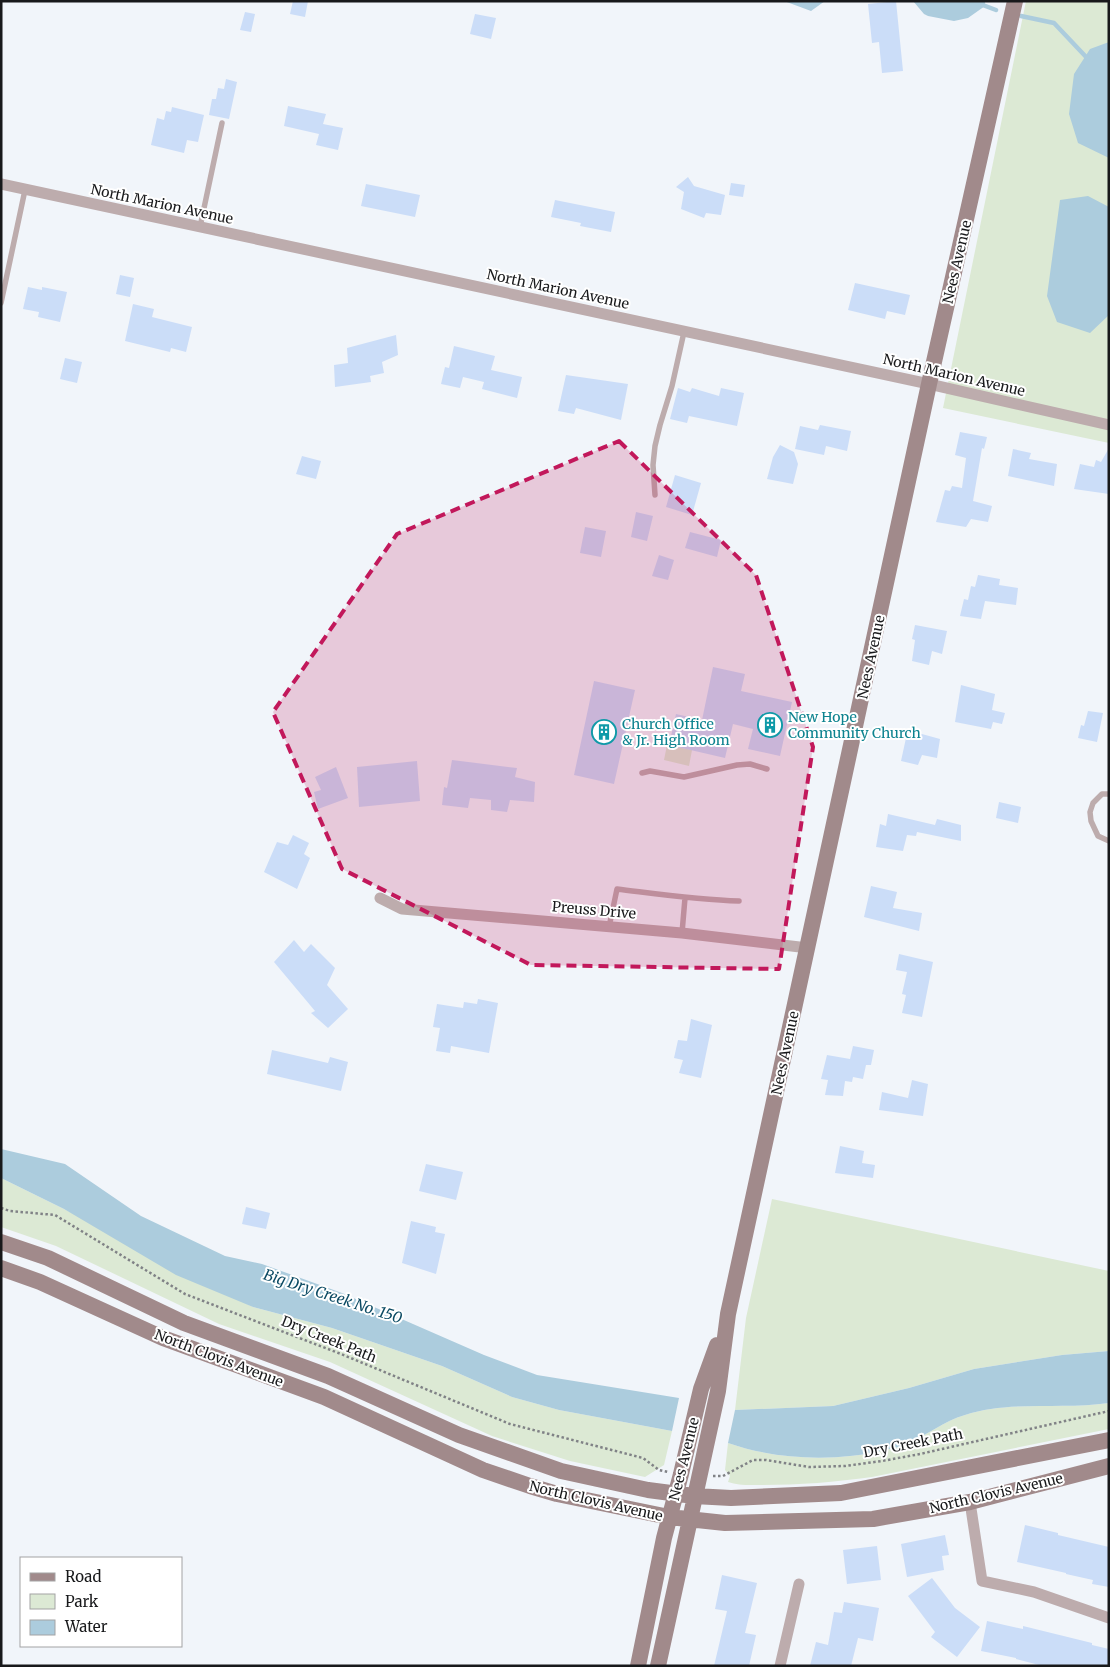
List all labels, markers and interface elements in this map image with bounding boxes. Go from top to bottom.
street label: North Marion Avenue [89,180,235,228]
street label: Nees Avenue [939,219,975,305]
street label: North Marion Avenue [485,265,631,313]
street label: North Marion Avenue [881,350,1027,400]
street label: Nees Avenue [853,614,889,700]
place label: New Hope Community Church [788,708,921,742]
building icon: New Hope Community Church [757,712,783,738]
place label: Church Office & Jr. High Room [622,715,730,749]
building icon: Church Office & Jr. High Room [591,719,617,745]
street label: Preuss Drive [551,897,637,923]
street label: Nees Avenue [767,1010,803,1096]
water label: Big Dry Creek No. 150 [261,1265,405,1327]
street label: Dry Creek Path [279,1312,379,1366]
street label: North Clovis Avenue [152,1325,286,1391]
street label: Nees Avenue [665,1416,703,1502]
street label: Dry Creek Path [862,1425,964,1461]
street label: North Clovis Avenue [927,1469,1065,1517]
street label: North Clovis Avenue [527,1477,665,1525]
legend [20,1557,182,1647]
text: Road [65,1567,101,1586]
text: Park [65,1592,99,1611]
text: Water [64,1617,108,1636]

